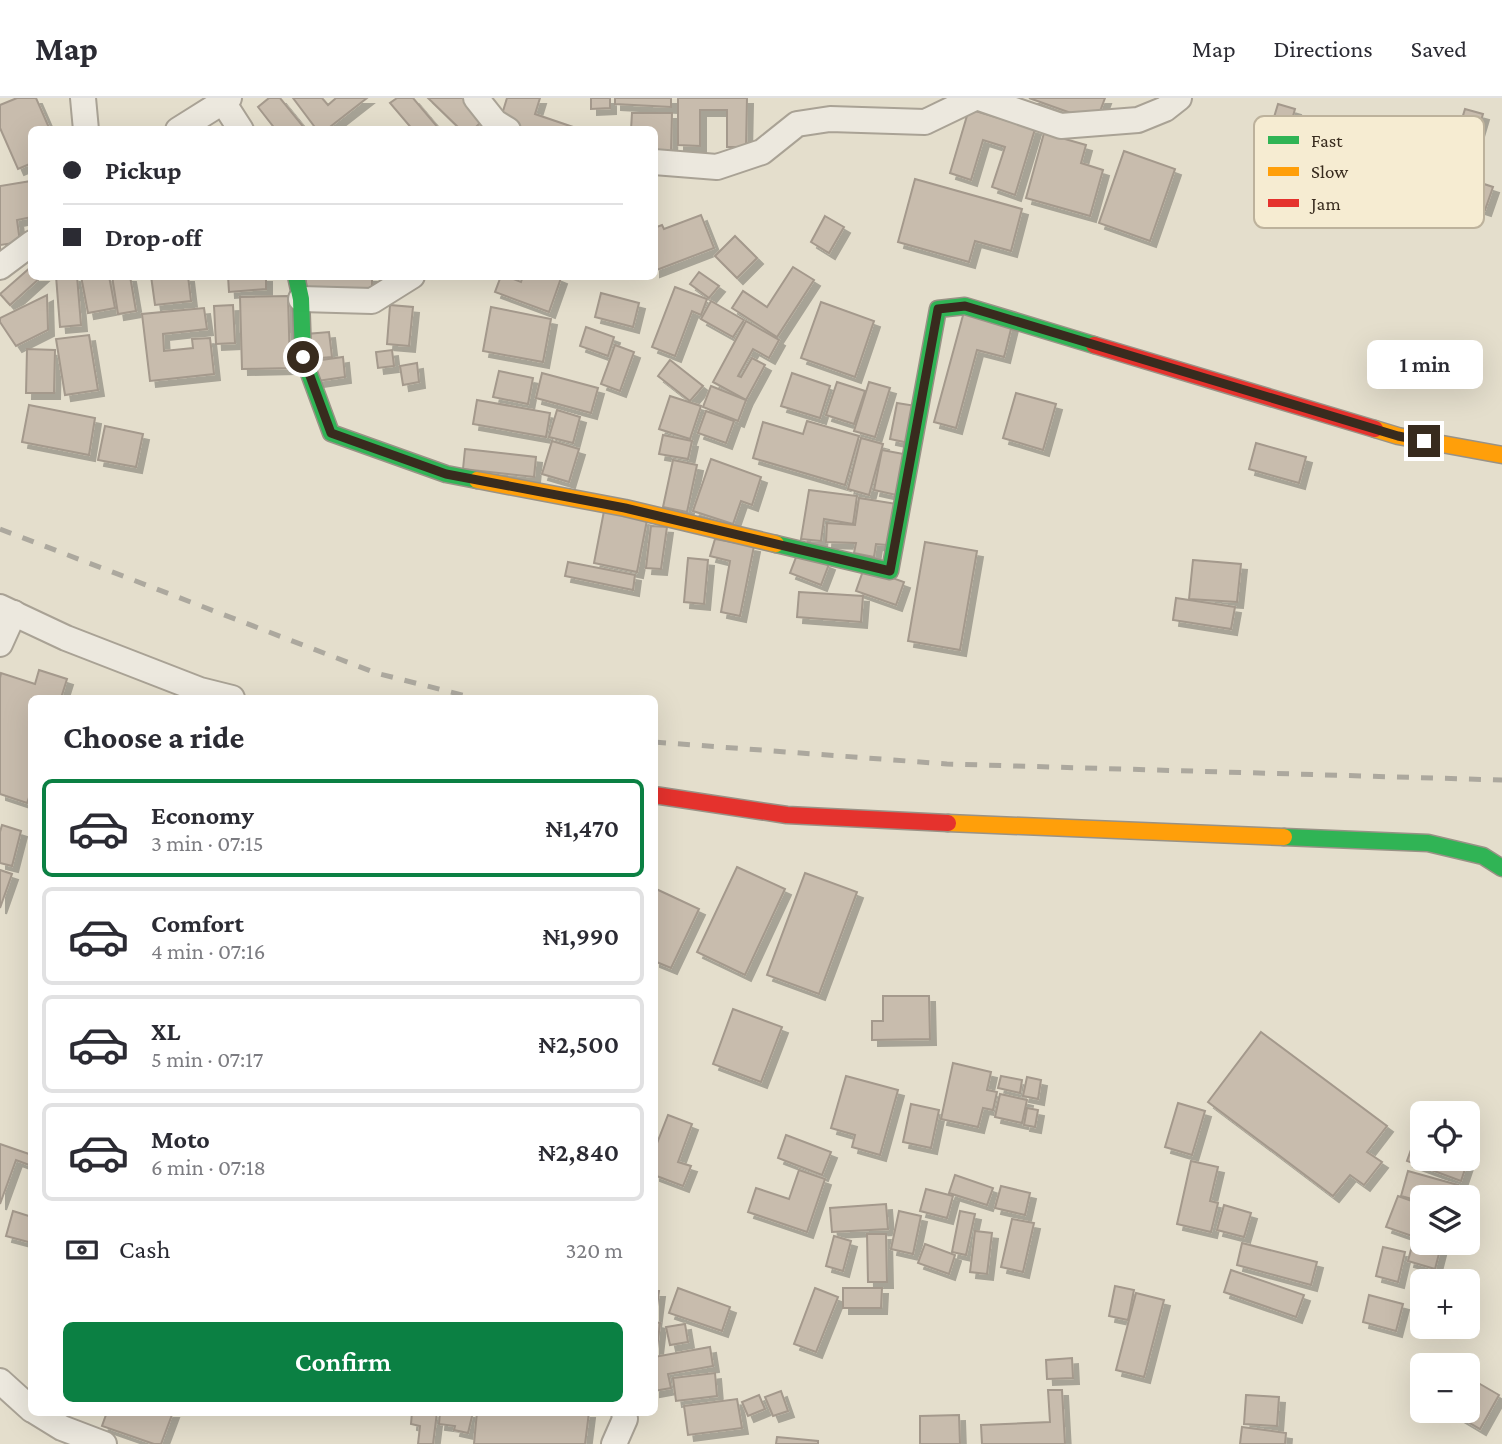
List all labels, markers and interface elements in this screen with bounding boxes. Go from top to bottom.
text: Map [35,30,98,67]
text: Map [1192,35,1236,62]
text: Directions [1274,35,1373,62]
text: Saved [1411,35,1467,62]
legend [1254,116,1484,228]
text: Fast [1311,130,1343,151]
text: Pickup [105,156,182,185]
text: Slow [1311,161,1348,182]
text: Jam [1309,193,1341,214]
text: Drop-off [105,223,202,252]
callout: 1 min [1366,340,1482,388]
route start [287,341,319,373]
text: 1 min [1399,351,1451,377]
route end [1408,425,1440,457]
text: Choose a ride [63,719,244,755]
icon: car [67,797,130,860]
text: Economy [151,801,254,830]
text: ₦1,470 [546,814,619,843]
text: 3 min · 07:15 [151,830,264,856]
icon: car [67,905,130,968]
text: Comfort [151,909,244,938]
text: ₦1,990 [543,922,619,951]
text: 4 min · 07:16 [151,938,265,964]
icon: car [67,1013,130,1076]
text: XL [151,1017,180,1046]
text: ₦2,500 [539,1030,619,1059]
text: 5 min · 07:17 [151,1046,263,1072]
map controls [1410,1101,1480,1423]
button: locate [1410,1101,1480,1171]
icon: car [67,1121,130,1184]
text: Moto [151,1125,210,1154]
text: ₦2,840 [538,1138,619,1167]
text: 6 min · 07:18 [151,1154,266,1180]
button: layers [1410,1185,1480,1255]
icon: cash [63,1231,101,1269]
text: Cash [119,1235,170,1264]
text: 320 m [565,1237,623,1263]
button: + [1410,1269,1480,1339]
button: Confirm [63,1322,623,1402]
button: − [1410,1353,1480,1423]

